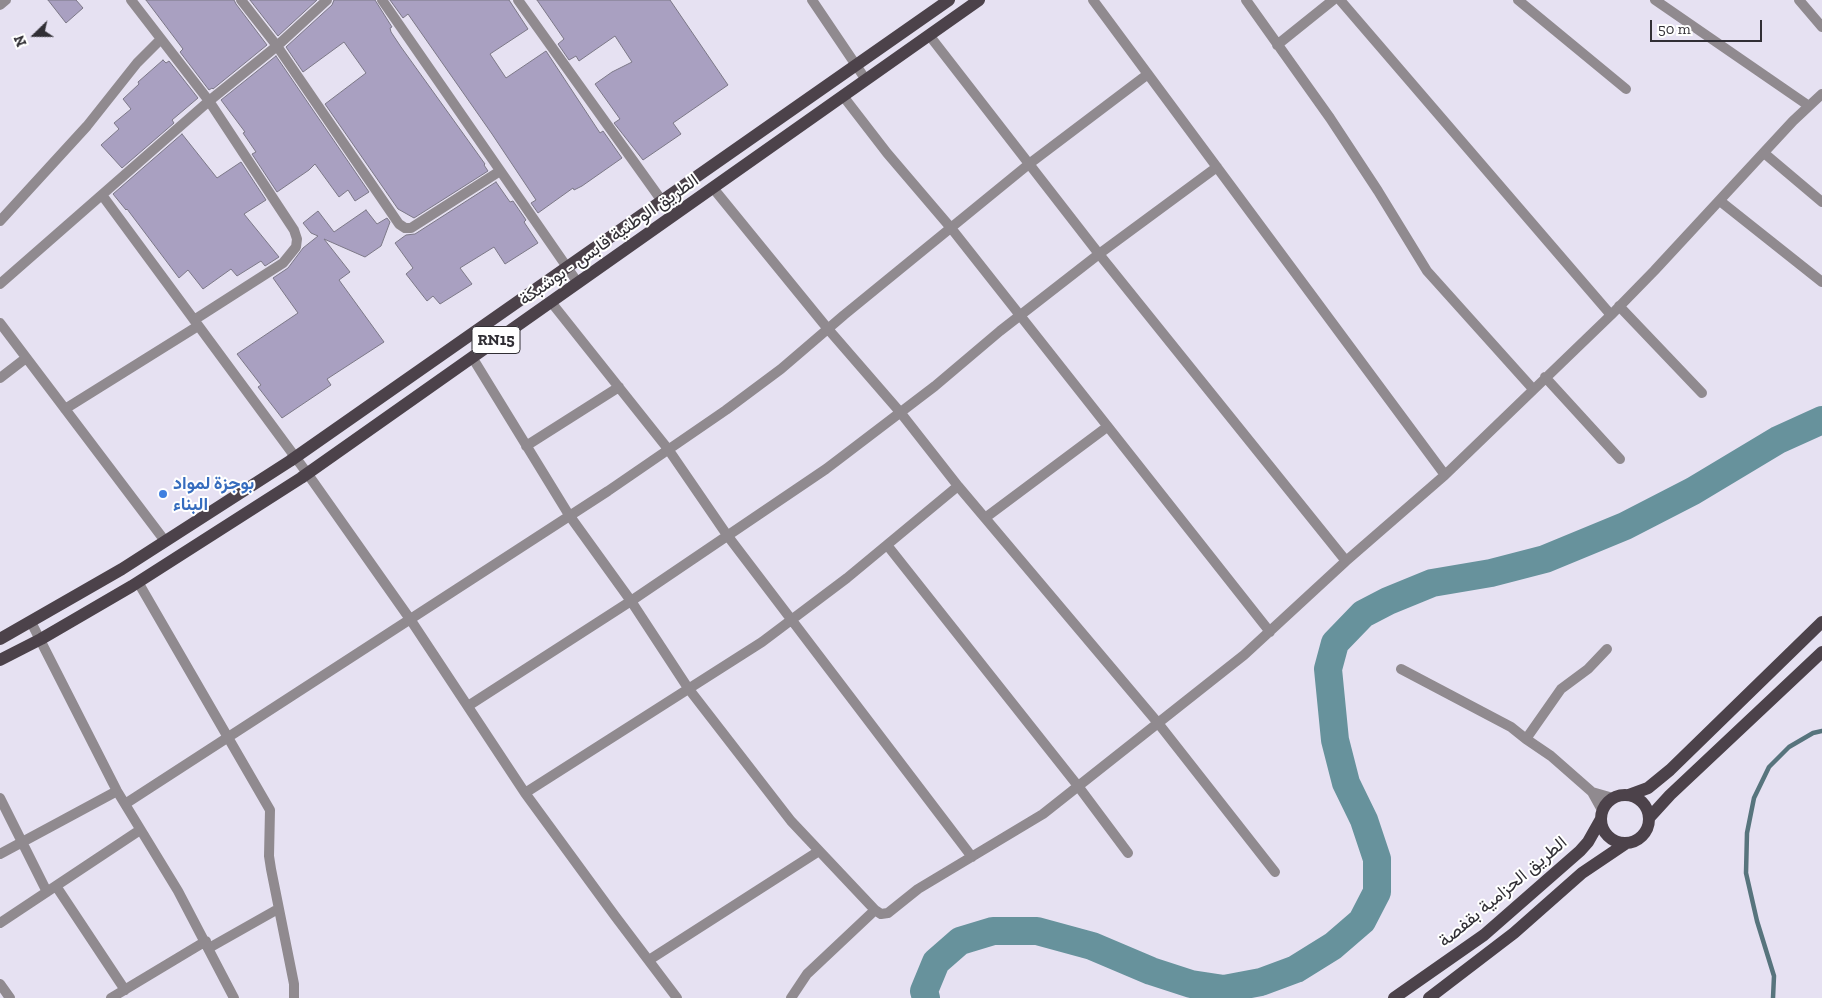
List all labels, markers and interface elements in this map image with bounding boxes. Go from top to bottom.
north arrow [10,10,60,60]
scale bar [1652,10,1764,42]
text: 50 m [1658,20,1691,38]
text: N [11,33,31,49]
street label: الطريق الوطنية قابس - بوشبكة [515,170,703,310]
road number: RN15 [472,326,520,354]
place label: بوجزة لمواد البناء [173,473,254,516]
marker: بوجزة لمواد البناء [157,488,169,500]
street label: الطريق الحزامية بقفصة [1434,832,1572,952]

